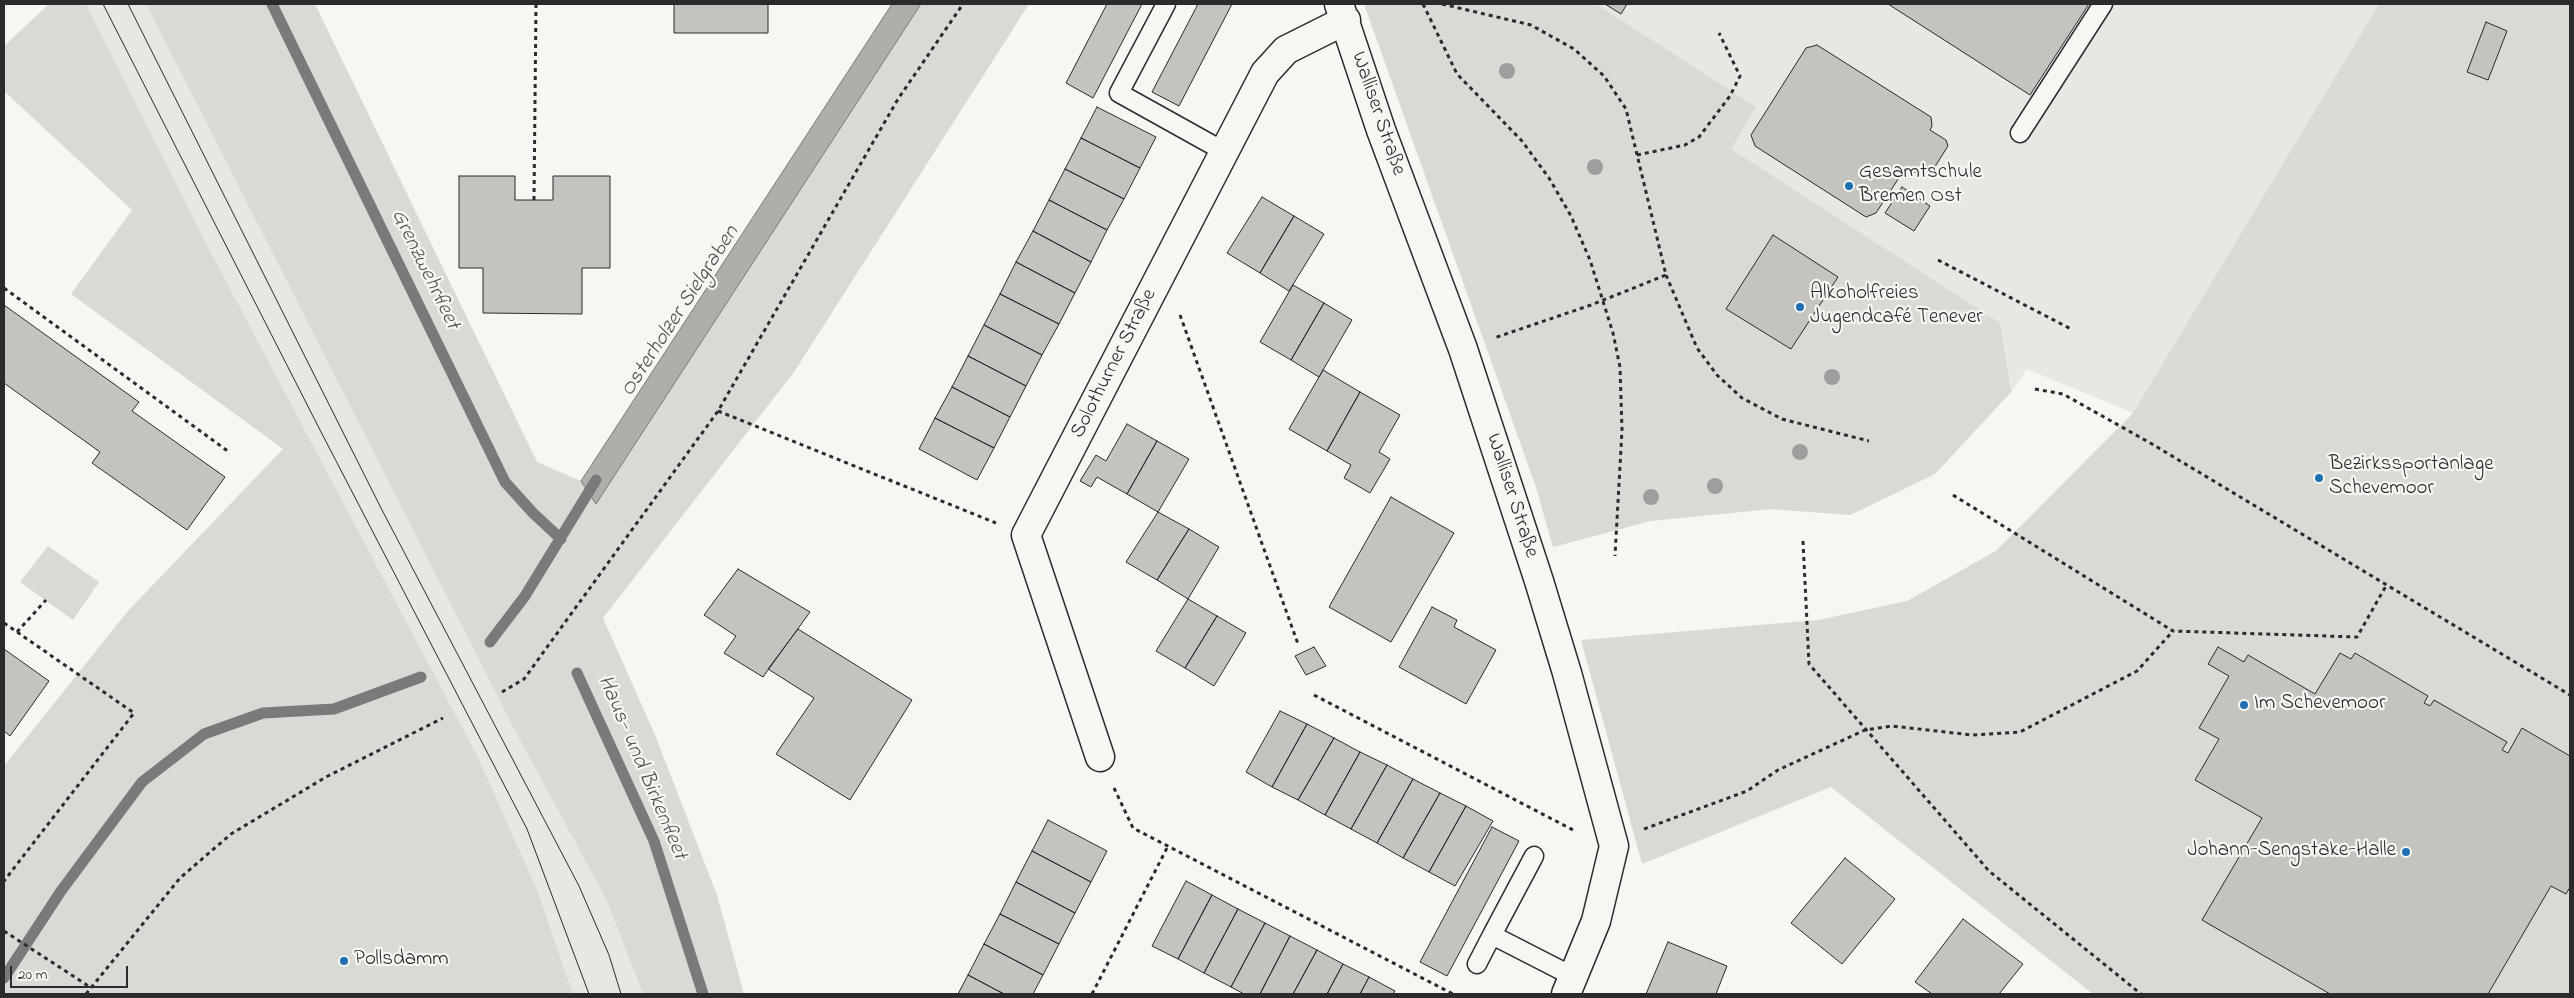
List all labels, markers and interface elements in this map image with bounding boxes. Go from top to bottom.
street label: Walliser Straße [1344,49,1410,179]
place label: Gesamtschule Bremen Ost [1859,161,1982,211]
marker: Gesamtschule Bremen Ost [1843,180,1855,192]
water label: Grenzwehrfleet [384,206,464,334]
water label: Osterholzer Sielgraben [616,222,746,402]
place label: Alkoholfreies Jugendcafé Tenever [1810,282,1983,332]
street label: Solothurner Straße [1067,285,1163,443]
marker: Alkoholfreies Jugendcafé Tenever [1794,301,1806,313]
street label: Walliser Straße [1479,431,1543,561]
place label: Bezirkssportanlage Schevemoor [2329,453,2494,503]
marker: Bezirkssportanlage Schevemoor [2313,472,2325,484]
water label: Haus- und Birkenfleet [590,672,692,864]
place label: Im Schevemoor [2254,692,2385,718]
marker: Im Schevemoor [2238,699,2250,711]
place label: Johann-Sengstake-Halle [2187,839,2396,865]
marker: Johann-Sengstake-Halle [2400,846,2412,858]
place label: Pollsdamm [354,948,449,974]
marker: Pollsdamm [338,955,350,967]
scale bar [12,956,130,988]
text: 20 m [18,964,47,986]

